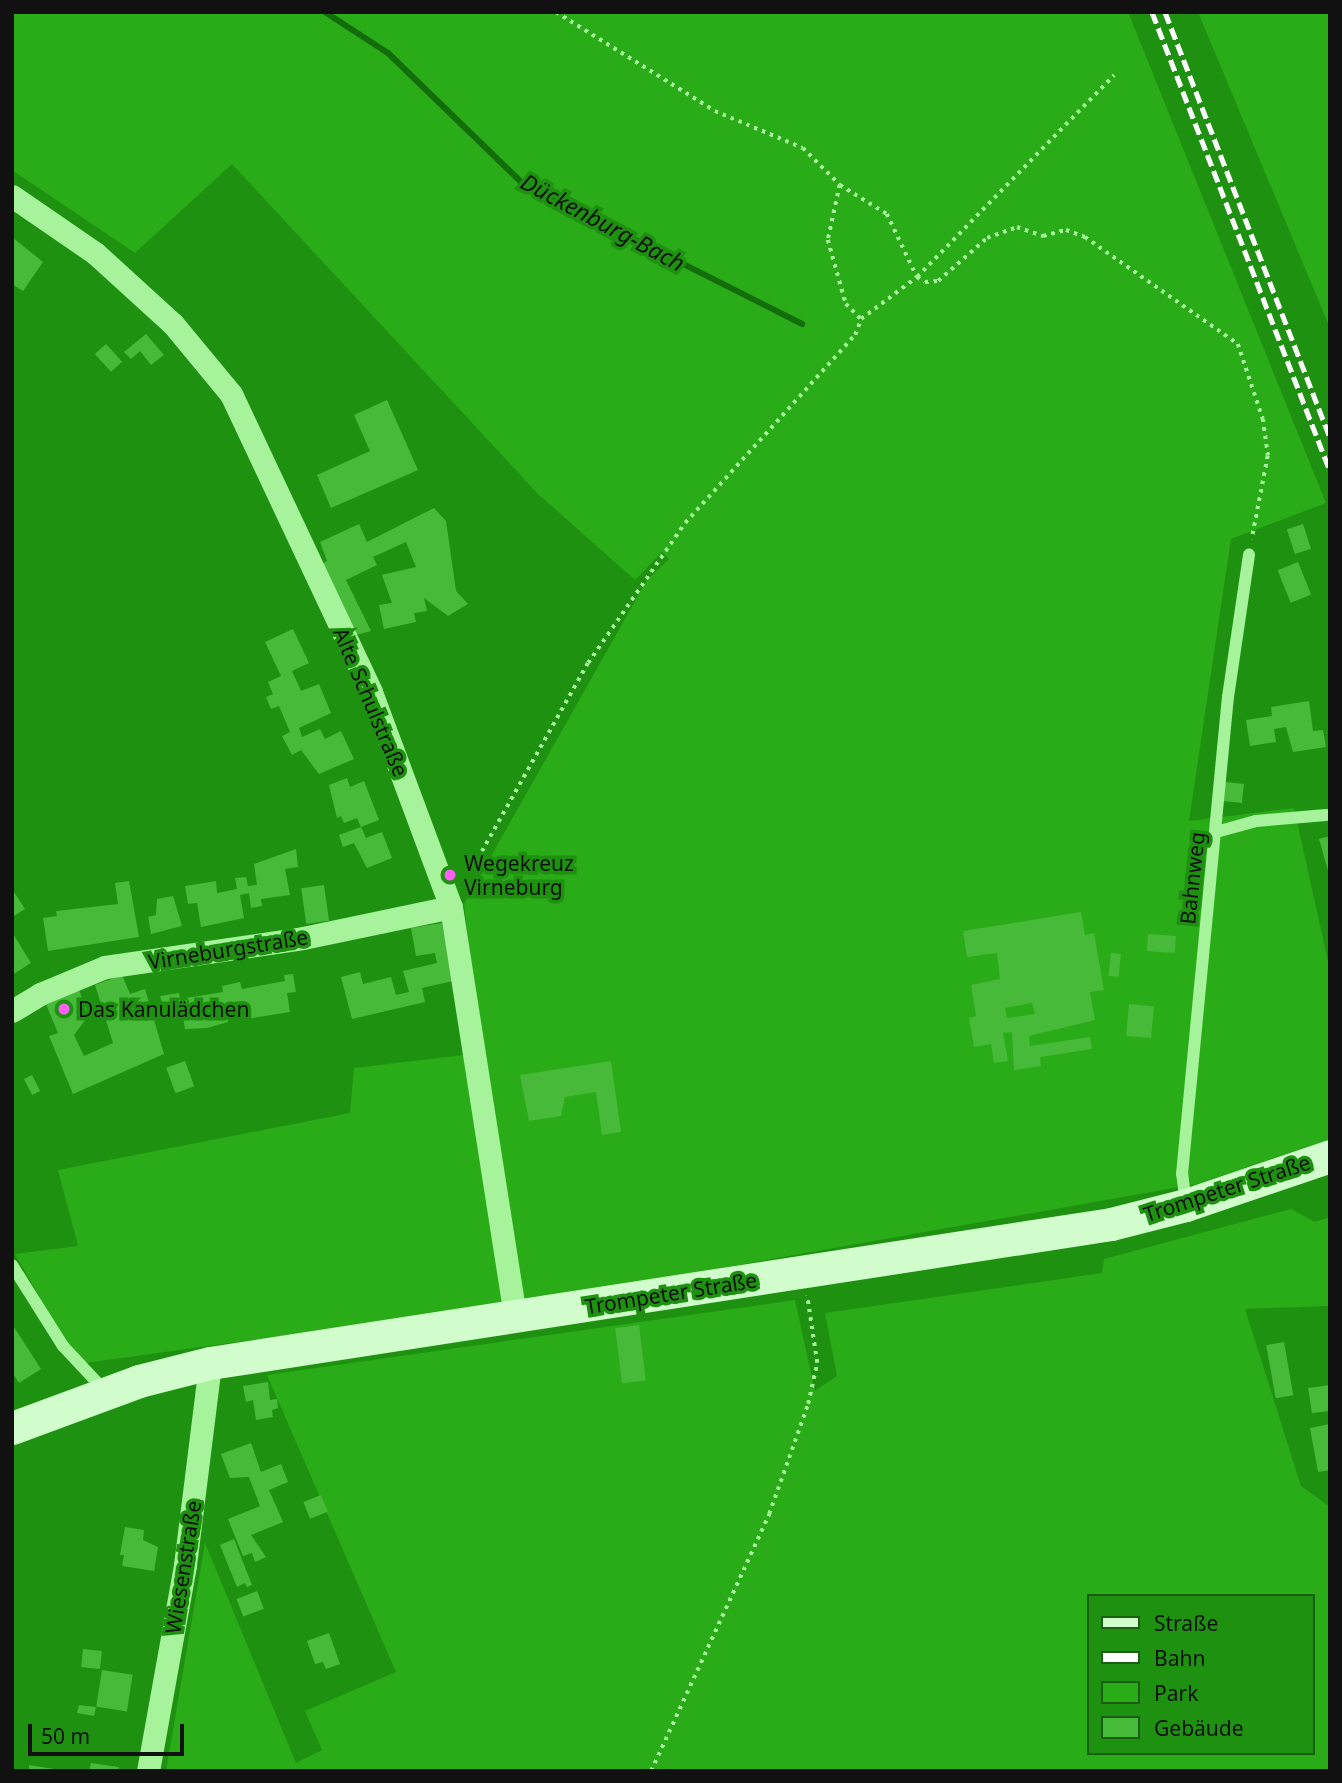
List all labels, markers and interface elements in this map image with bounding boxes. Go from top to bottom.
water label: Dückenburg-Bach [516,167,690,277]
street label: Alte Schulstraße [328,624,414,780]
street label: Bahnweg [1175,831,1209,925]
place label: Wegekreuz Virneburg [464,850,574,900]
marker: Wegekreuz Virneburg [442,867,458,883]
street label: Virneburgstraße [146,924,310,974]
place label: Das Kanulädchen [78,996,249,1022]
marker: Das Kanulädchen [56,1001,72,1017]
street label: Trompeter Straße [1140,1149,1314,1227]
street label: Trompeter Straße [583,1267,759,1319]
street label: Wiesenstraße [160,1499,206,1635]
legend [1086,1594,1314,1755]
text: Straße [1154,1609,1218,1637]
text: Bahn [1154,1644,1205,1672]
text: Park [1154,1679,1198,1707]
scale bar [32,1710,187,1754]
text: Gebäude [1154,1714,1244,1742]
text: 50 m [41,1722,90,1750]

